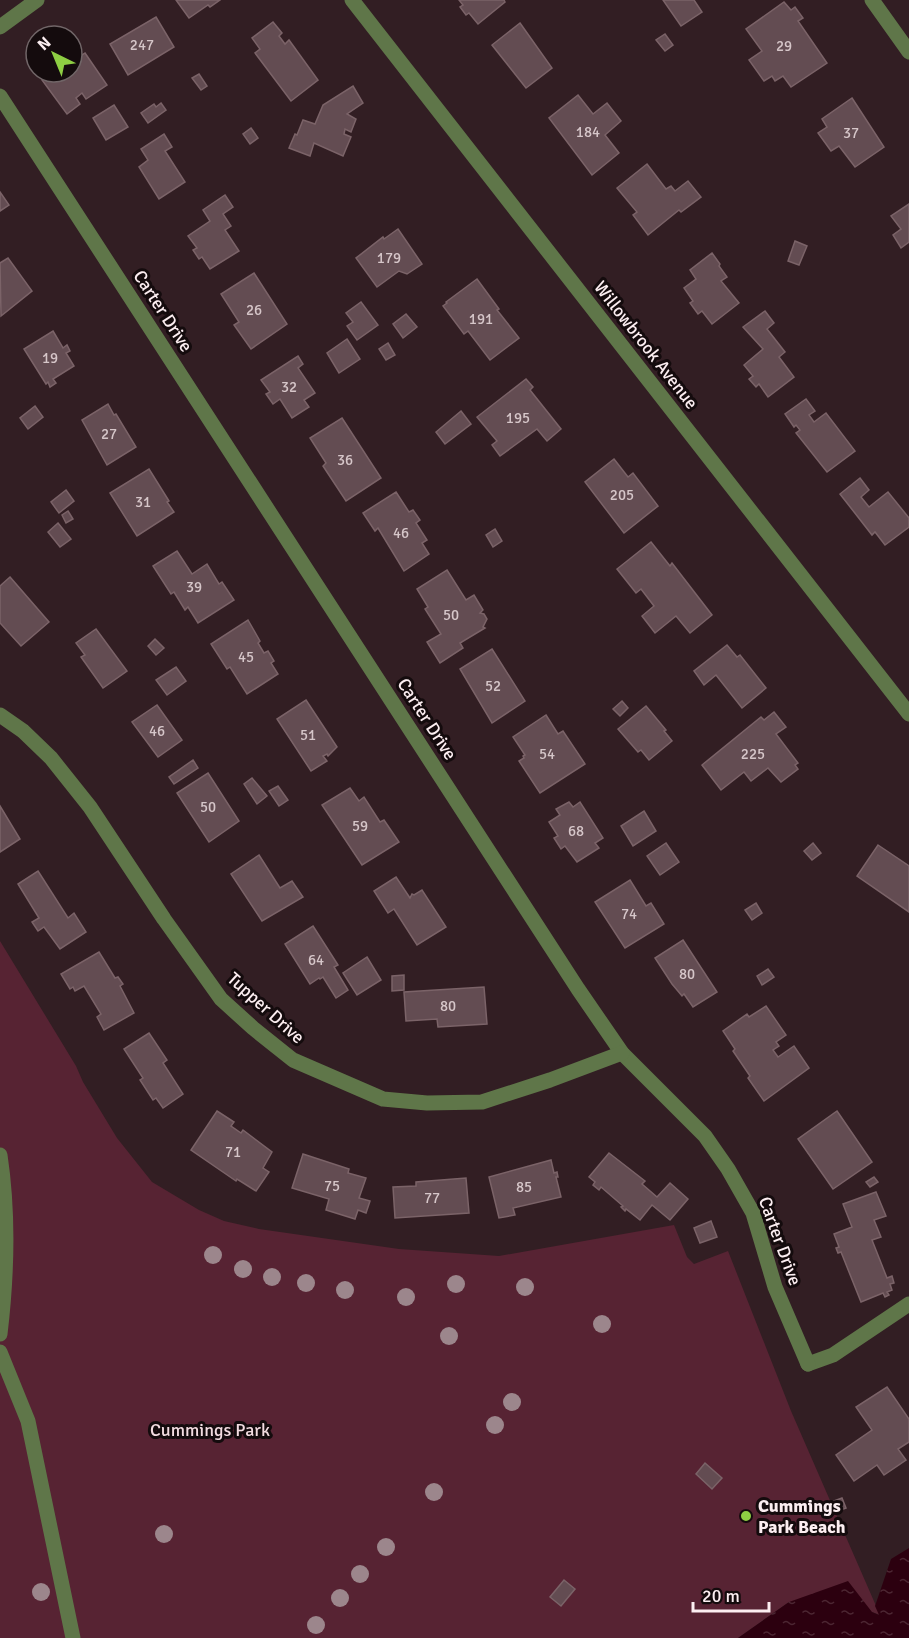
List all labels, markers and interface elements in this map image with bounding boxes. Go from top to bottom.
north arrow [24,24,84,84]
text: N [34,33,55,55]
house number: 247 [130,36,154,54]
house number: 29 [776,37,792,55]
house number: 184 [576,123,600,141]
house number: 37 [843,124,859,142]
house number: 179 [377,249,401,267]
street label: Carter Drive [128,266,198,356]
street label: Willowbrook Avenue [589,277,703,413]
house number: 26 [246,301,262,319]
house number: 191 [469,310,493,328]
house number: 19 [42,349,58,367]
house number: 32 [281,378,297,396]
house number: 195 [506,409,530,427]
house number: 27 [101,425,117,443]
house number: 36 [337,451,353,469]
house number: 205 [610,486,634,504]
house number: 31 [135,493,151,511]
house number: 46 [393,524,409,542]
house number: 39 [186,578,202,596]
house number: 50 [443,606,459,624]
house number: 45 [238,648,254,666]
street label: Carter Drive [392,674,462,764]
house number: 52 [485,677,501,695]
house number: 46 [149,722,165,740]
house number: 51 [300,726,316,744]
house number: 54 [539,745,555,763]
house number: 225 [741,745,765,763]
house number: 50 [200,798,216,816]
house number: 59 [352,817,368,835]
house number: 68 [568,822,584,840]
house number: 74 [621,905,637,923]
house number: 64 [308,951,324,969]
house number: 80 [679,965,695,983]
street label: Tupper Drive [223,968,309,1048]
house number: 80 [440,997,456,1015]
house number: 71 [225,1143,241,1161]
house number: 75 [324,1177,340,1195]
house number: 85 [516,1178,532,1196]
house number: 77 [424,1189,440,1207]
street label: Carter Drive [754,1194,806,1288]
park label: Cummings Park [150,1419,270,1441]
place label: Cummings Park Beach [758,1495,846,1538]
marker: Cummings Park Beach [739,1509,753,1523]
scale bar [693,1575,770,1613]
text: 20 m [702,1585,740,1607]

